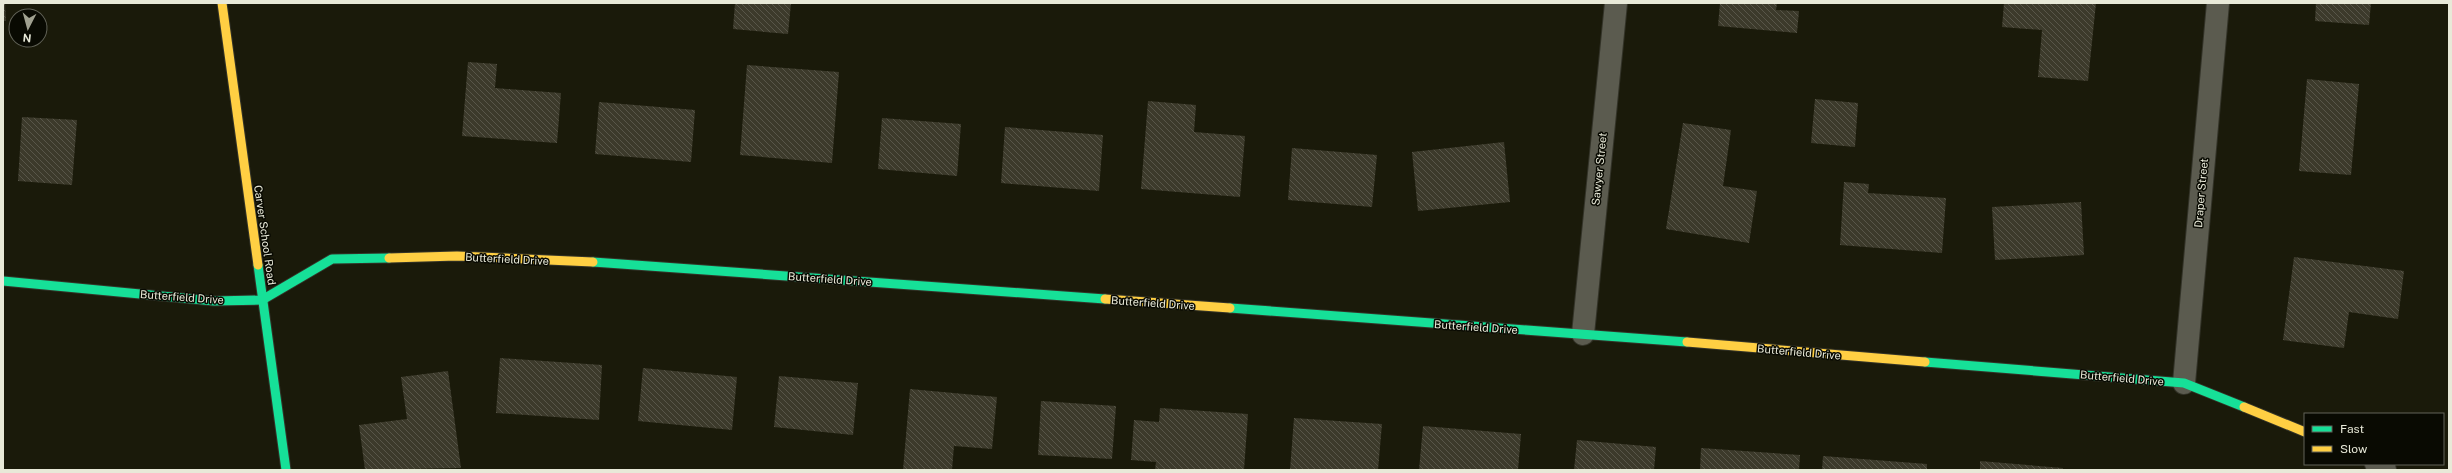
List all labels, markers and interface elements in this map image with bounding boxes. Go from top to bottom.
north arrow [8,8,48,48]
text: N [22,32,32,44]
street label: Sawyer Street [1589,132,1609,206]
street label: Draper Street [2192,158,2210,228]
street label: Carver School Road [252,184,278,286]
street label: Butterfield Drive [465,251,549,267]
street label: Butterfield Drive [788,270,872,288]
street label: Butterfield Drive [140,288,224,306]
street label: Butterfield Drive [1111,294,1195,312]
street label: Butterfield Drive [1434,318,1518,336]
street label: Butterfield Drive [1757,342,1841,362]
street label: Butterfield Drive [2080,368,2164,388]
legend [2304,413,2444,465]
text: Fast [2340,422,2365,436]
text: Slow [2340,442,2368,456]

